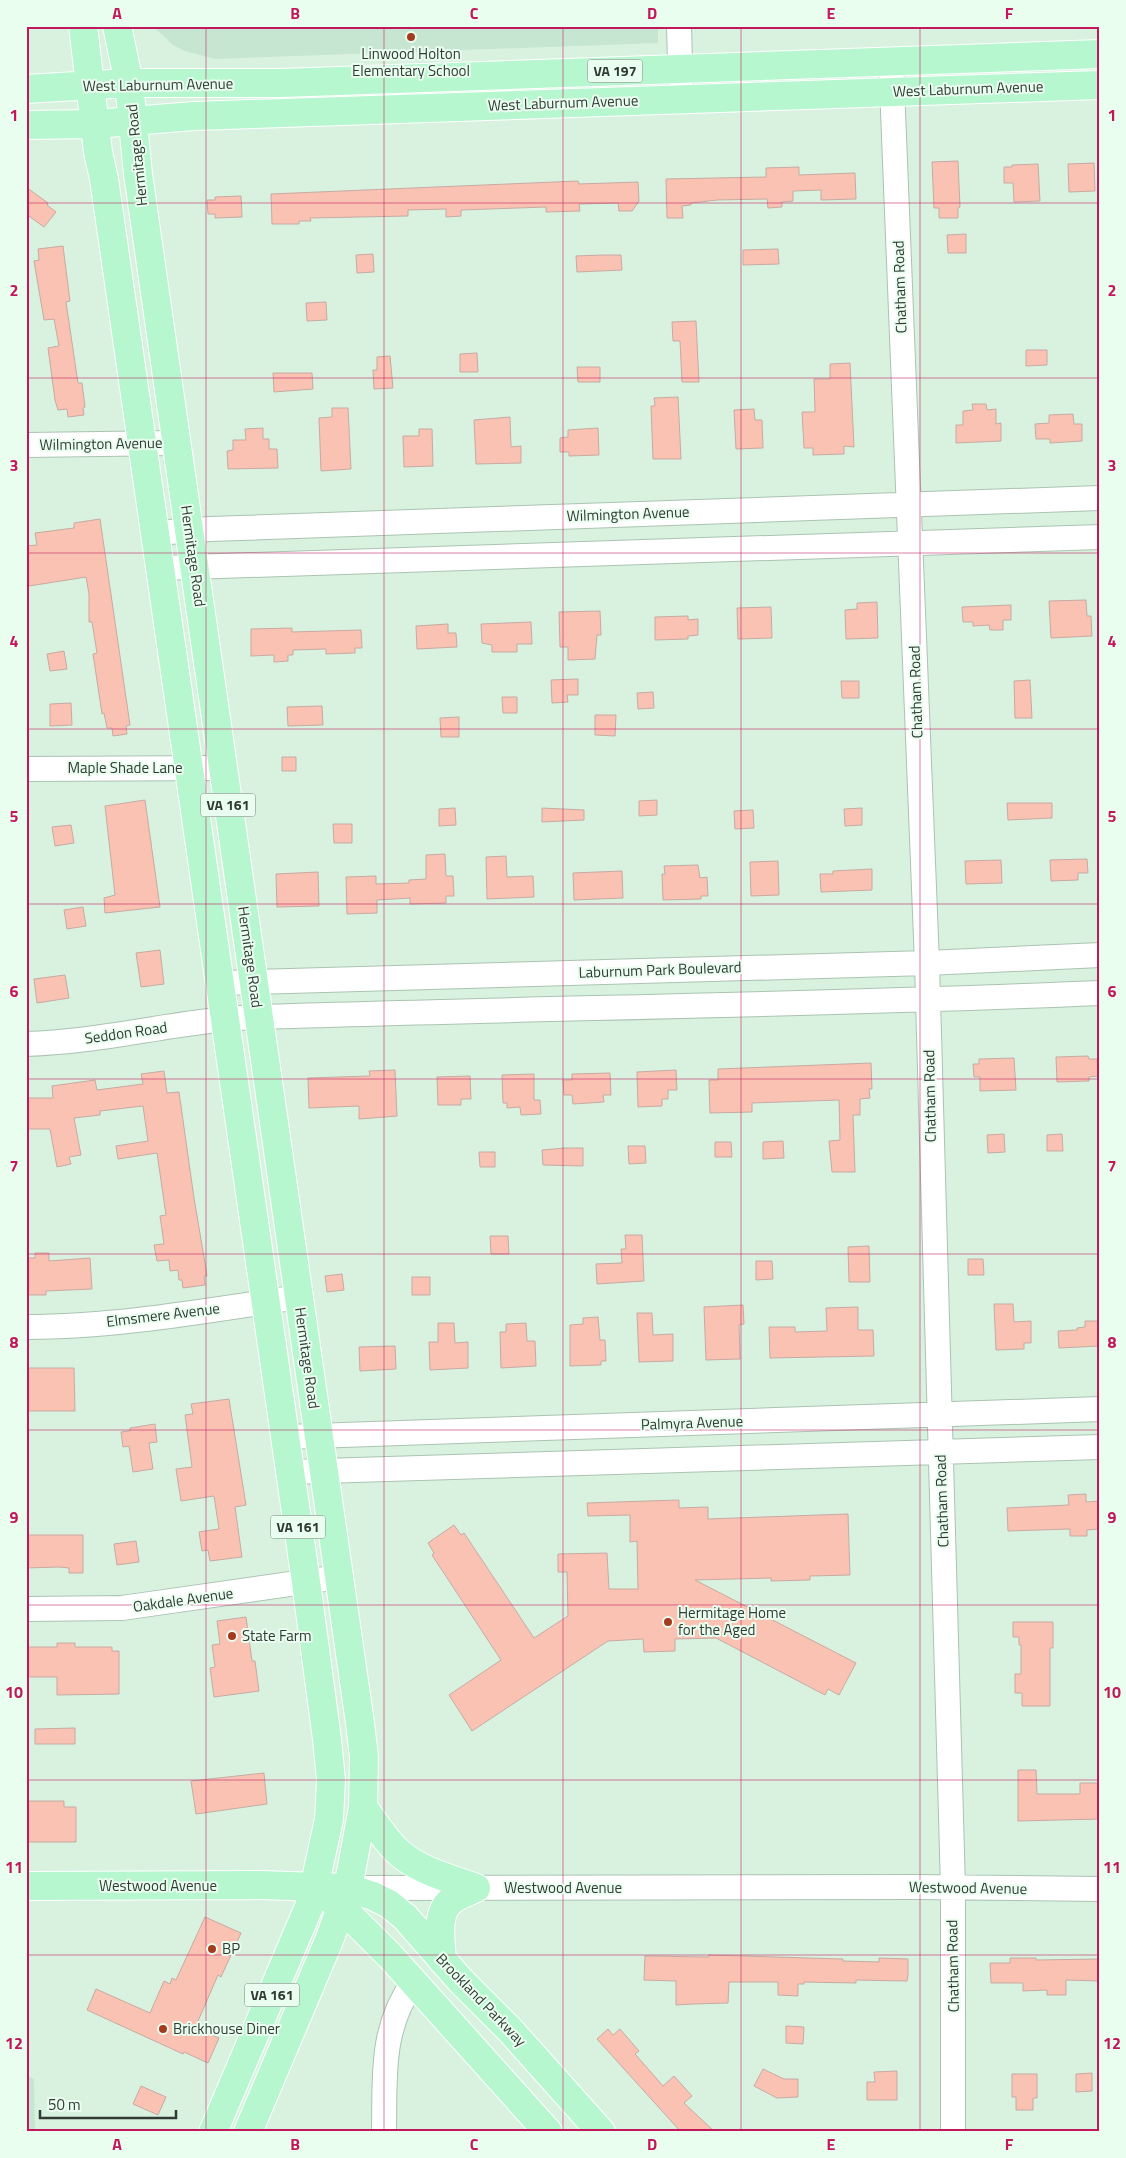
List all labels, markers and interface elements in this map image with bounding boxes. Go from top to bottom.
text: A [112,1,122,25]
text: B [290,1,300,25]
text: C [470,1,479,25]
text: D [647,1,657,25]
text: E [827,1,836,25]
text: F [1005,1,1014,25]
marker: Linwood Holton Elementary School [405,31,417,43]
place label: Linwood Holton Elementary School [352,42,470,82]
road number: VA 197 [588,59,642,82]
street label: West Laburnum Avenue [82,72,234,97]
street label: West Laburnum Avenue [892,74,1044,103]
street label: West Laburnum Avenue [487,88,639,117]
text: 1 [10,103,18,127]
street label: Hermitage Road [120,103,153,207]
text: 1 [1108,103,1116,127]
street label: Chatham Road [886,240,913,334]
text: 2 [10,278,18,302]
text: 2 [1108,278,1116,302]
street label: Wilmington Avenue [39,431,163,456]
text: 3 [10,453,18,477]
text: 3 [1108,453,1116,477]
street label: Wilmington Avenue [566,500,690,527]
street label: Hermitage Road [175,504,212,608]
text: 4 [10,629,19,653]
text: 4 [1108,629,1117,653]
street label: Chatham Road [902,645,929,739]
street label: Maple Shade Lane [67,756,183,779]
road number: VA 161 [200,794,256,816]
text: 5 [10,804,19,828]
text: 5 [1108,804,1117,828]
street label: Hermitage Road [232,905,269,1009]
street label: Laburnum Park Boulevard [578,955,742,984]
text: 6 [10,979,19,1003]
text: 6 [1108,979,1117,1003]
street label: Seddon Road [83,1015,169,1050]
street label: Chatham Road [917,1049,942,1143]
text: 7 [10,1154,18,1178]
text: 7 [1108,1154,1116,1178]
street label: Elmsmere Avenue [105,1296,221,1333]
street label: Hermitage Road [289,1306,326,1410]
text: 8 [10,1330,19,1354]
text: 8 [1108,1330,1117,1354]
street label: Palmyra Avenue [640,1409,744,1436]
street label: Chatham Road [928,1454,955,1548]
text: 9 [10,1505,19,1529]
text: 9 [1108,1505,1117,1529]
road number: VA 161 [270,1515,326,1538]
street label: Oakdale Avenue [131,1581,235,1618]
place label: Hermitage Home for the Aged [678,1601,786,1641]
marker: Hermitage Home for the Aged [662,1616,674,1628]
place label: State Farm [242,1624,312,1647]
marker: State Farm [226,1630,238,1642]
text: 10 [5,1680,23,1704]
text: 10 [1103,1680,1121,1704]
text: 11 [5,1855,23,1879]
text: 11 [1103,1855,1121,1879]
street label: Westwood Avenue [99,1874,217,1897]
street label: Westwood Avenue [909,1875,1027,1900]
street label: Westwood Avenue [504,1876,622,1899]
street label: Chatham Road [940,1919,965,2013]
place label: BP [222,1937,240,1960]
marker: BP [206,1943,218,1955]
street label: Brookland Parkway [431,1948,532,2052]
road number: VA 161 [244,1984,300,2006]
place label: Brickhouse Diner [173,2017,280,2040]
marker: Brickhouse Diner [157,2023,169,2035]
text: 12 [5,2031,23,2055]
text: 12 [1103,2031,1121,2055]
scale bar [40,2088,176,2120]
text: 50 m [48,2093,81,2116]
text: A [112,2132,122,2156]
text: B [290,2132,300,2156]
text: C [470,2132,479,2156]
text: D [647,2132,657,2156]
text: E [827,2132,836,2156]
text: F [1005,2132,1014,2156]

